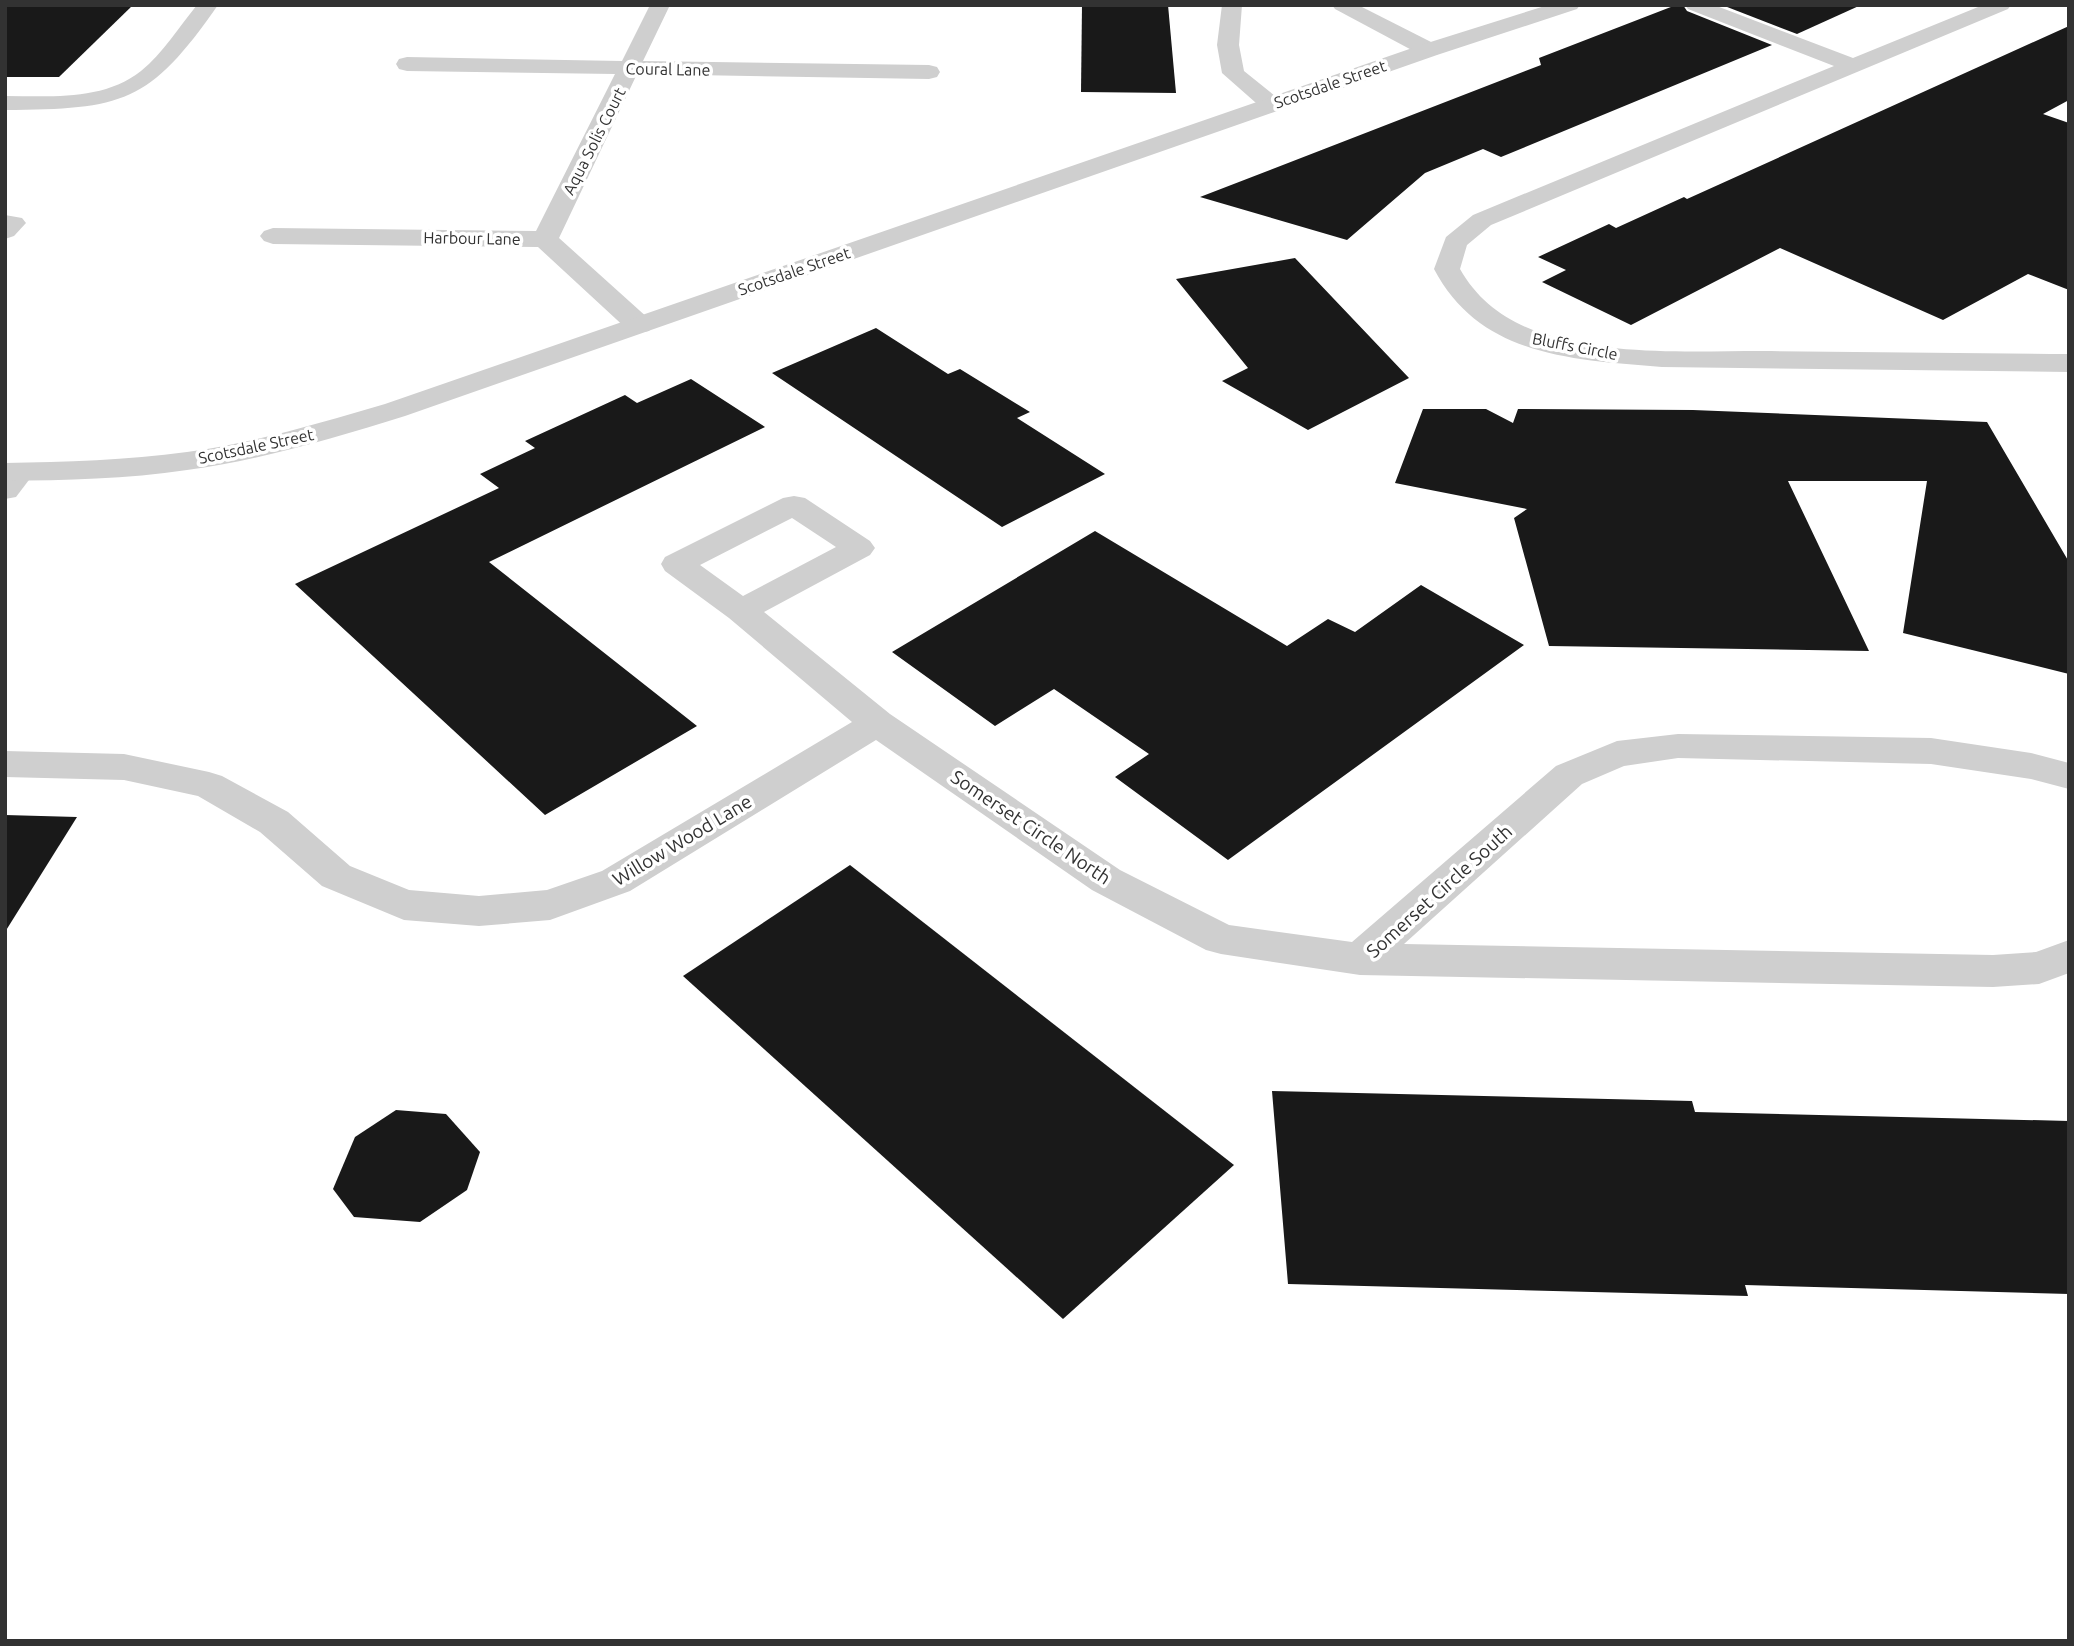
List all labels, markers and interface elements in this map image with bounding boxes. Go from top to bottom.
street label: Scotsdale Street [1272,56,1389,112]
street label: Coural Lane [625,59,711,79]
street label: Aqua Solis Court [559,84,629,198]
street label: Harbour Lane [423,228,521,248]
street label: Scotsdale Street [736,243,853,299]
street label: Bluffs Circle [1531,329,1619,363]
street label: Scotsdale Street [197,425,316,467]
street label: Somerset Circle North [947,765,1115,889]
street label: Willow Wood Lane [608,790,756,890]
street label: Somerset Circle South [1362,820,1516,962]

